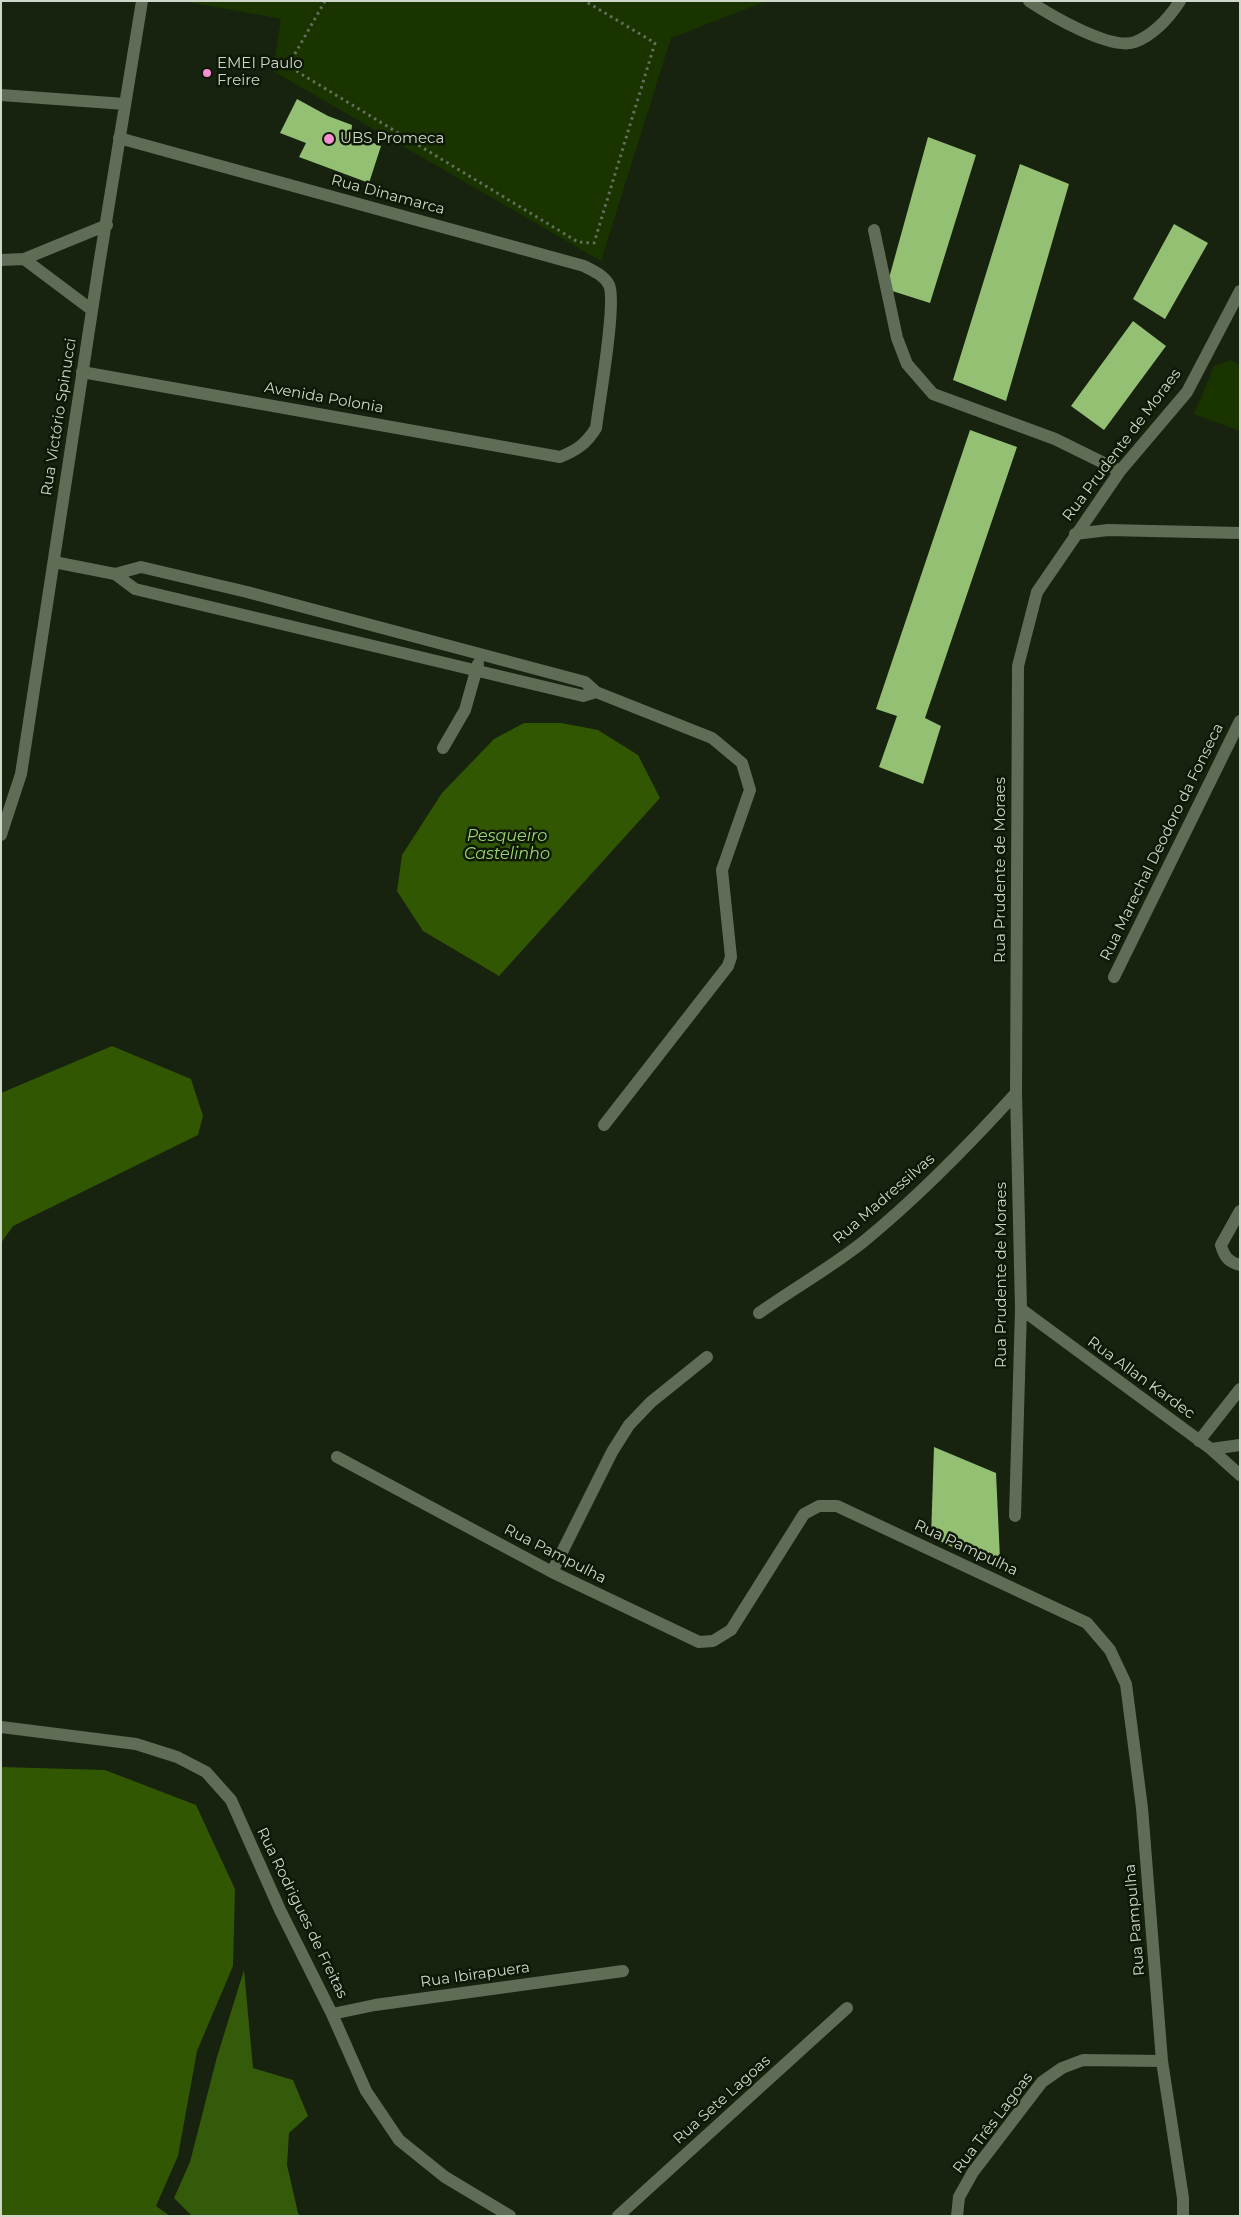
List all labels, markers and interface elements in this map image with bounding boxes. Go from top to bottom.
place label: EMEI Paulo Freire [217,55,303,90]
marker: EMEI Paulo Freire [201,67,213,79]
place label: UBS Promeca [340,130,444,148]
marker: UBS Promeca [322,132,336,146]
street label: Rua Dinamarca [329,171,447,219]
street label: Rua Victório Spinucci [38,337,80,497]
street label: Rua Prudente de Moraes [1059,365,1185,525]
street label: Avenida Polonia [263,379,385,417]
street label: Rua Marechal Deodoro da Fonseca [1096,720,1228,964]
street label: Rua Prudente de Moraes [992,777,1010,963]
water label: Pesqueiro Castelinho [464,826,550,864]
street label: Rua Madressilvas [830,1150,938,1248]
street label: Rua Prudente de Moraes [993,1182,1011,1368]
street label: Rua Allan Kardec [1084,1333,1198,1423]
street label: Rua Pampulha [911,1516,1021,1580]
street label: Rua Pampulha [501,1520,609,1588]
street label: Rua Rodrigues de Freitas [253,1825,351,2001]
street label: Rua Pampulha [1121,1863,1149,1977]
street label: Rua Ibirapuera [419,1958,531,1992]
street label: Rua Sete Lagoas [670,2052,774,2148]
street label: Rua Três Lagoas [949,2069,1037,2177]

